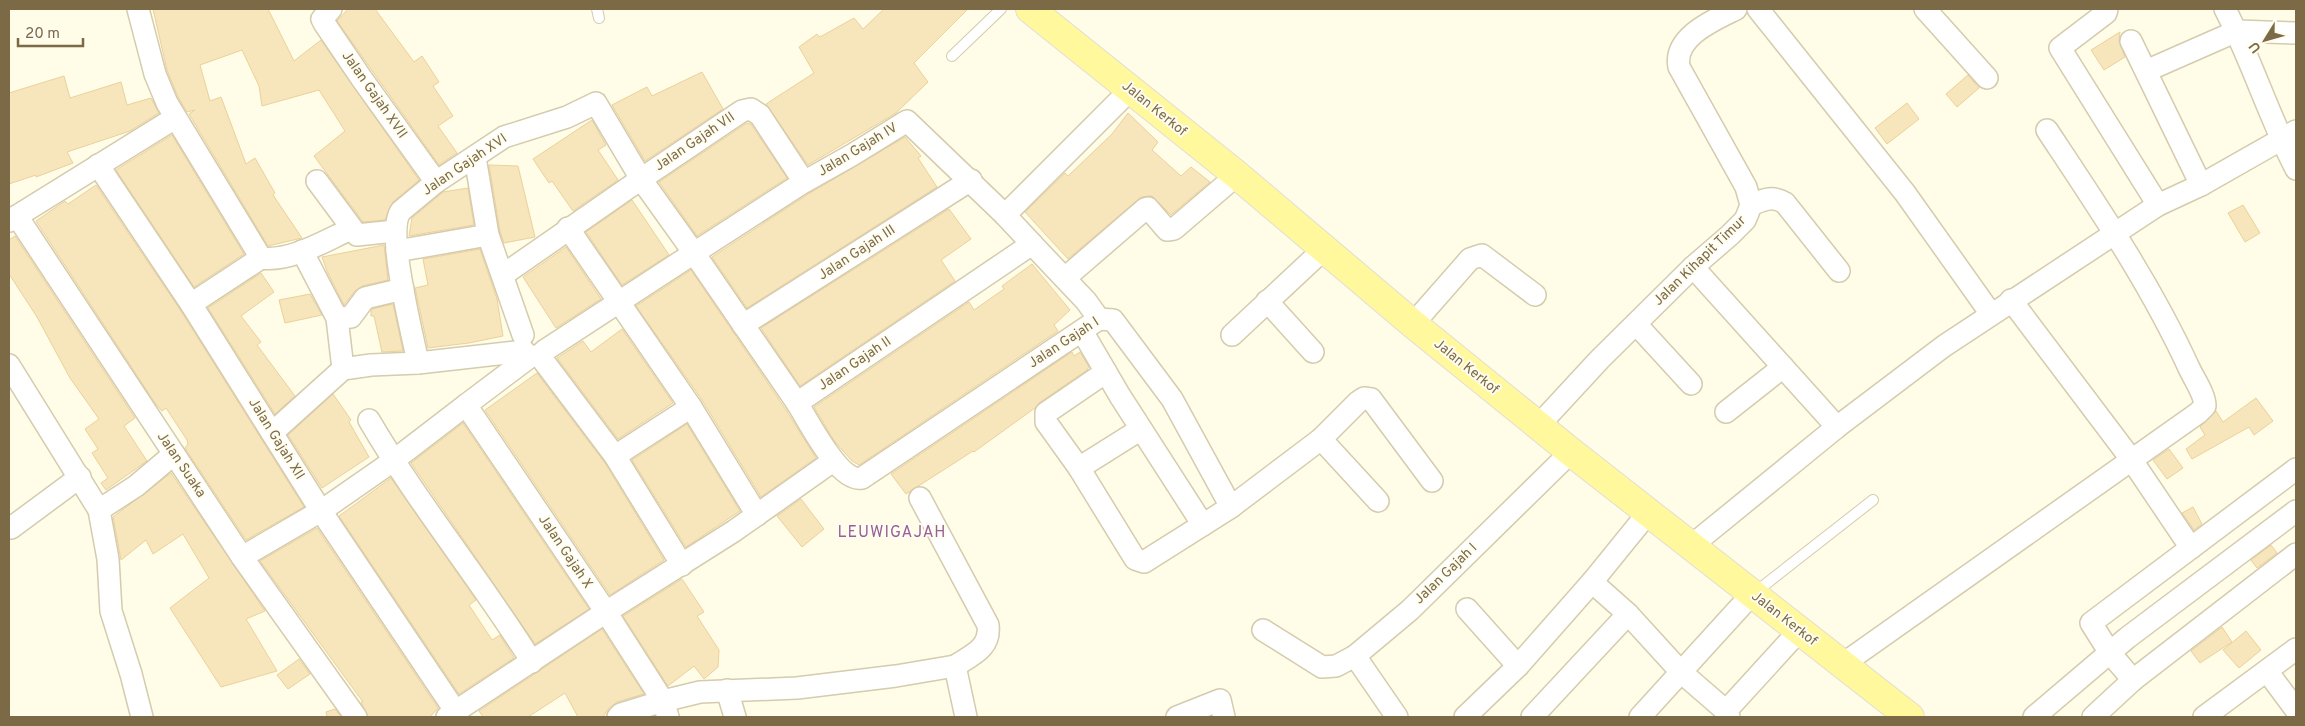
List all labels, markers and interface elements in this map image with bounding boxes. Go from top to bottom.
scale bar [18,15,82,47]
north arrow [2240,15,2290,65]
text: 20 m [25,25,60,44]
text: U [2246,38,2266,56]
street label: Jalan Gajah XVII [338,48,410,142]
street label: Jalan Kerkof [1118,78,1190,141]
street label: Jalan Gajah VII [652,109,738,175]
street label: Jalan Gajah IV [815,120,901,180]
street label: Jalan Gajah XVI [419,130,511,200]
street label: Jalan Kihapit Timur [1650,212,1750,310]
street label: Jalan Gajah III [815,222,899,284]
street label: Jalan Gajah I [1025,314,1103,372]
street label: Jalan Gajah II [815,333,895,395]
street label: Jalan Kerkof [1430,336,1502,399]
street label: Jalan Gajah XII [244,395,308,483]
street label: Jalan Suaka [153,429,209,501]
street label: Jalan Gajah X [534,512,596,592]
district label: LEUWIGAJAH [838,523,946,543]
street label: Jalan Gajah I [1411,540,1481,608]
street label: Jalan Kerkof [1748,588,1821,650]

